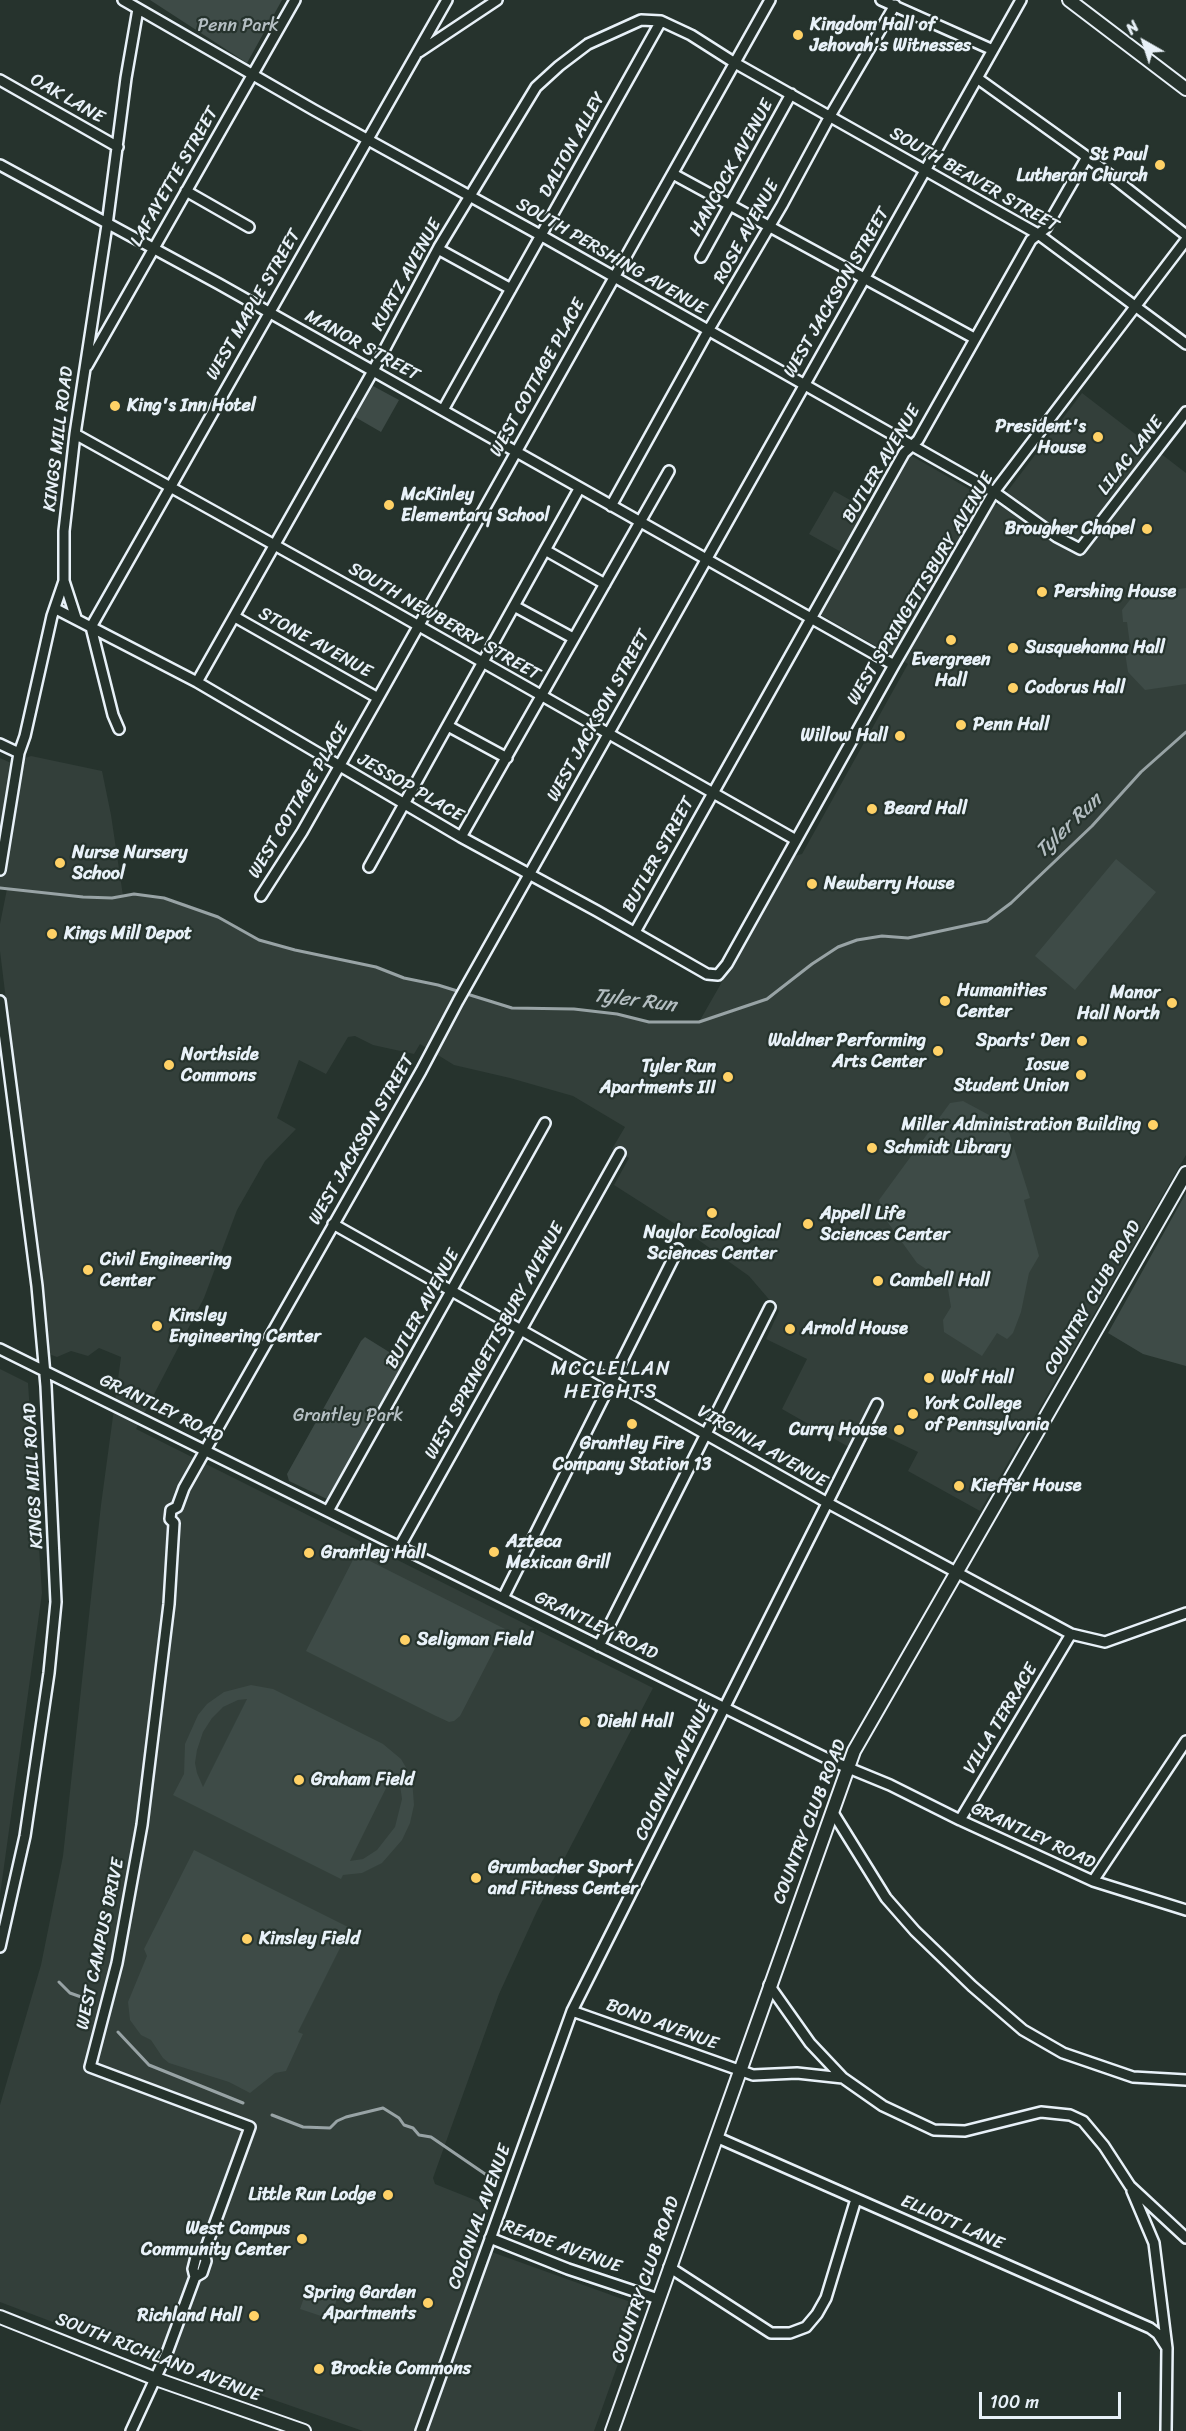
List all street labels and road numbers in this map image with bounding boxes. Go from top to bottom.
street label: OAK LANE [26,69,108,129]
street label: DALTON ALLEY [535,89,611,201]
street label: HANCOCK AVENUE [685,96,779,240]
street label: LAFAYETTE STREET [126,103,224,251]
street label: SOUTH BEAVER STREET [886,123,1062,237]
street label: ROSE AVENUE [710,176,784,288]
street label: SOUTH PERSHING AVENUE [512,194,710,320]
street label: WEST JACKSON STREET [779,204,895,382]
street label: KURTZ AVENUE [367,215,447,335]
street label: WEST MAPLE STREET [202,226,306,384]
street label: WEST COTTAGE PLACE [486,295,590,461]
street label: MANOR STREET [301,306,423,386]
street label: KINGS MILL ROAD [39,365,79,513]
street label: BUTLER AVENUE [838,401,926,527]
street label: LILAC LANE [1094,412,1168,500]
street label: WEST SPRINGETTSBURY AVENUE [843,469,999,709]
street label: SOUTH NEWBERRY STREET [344,558,544,686]
street label: STONE AVENUE [254,603,376,683]
street label: WEST JACKSON STREET [543,626,655,806]
street label: WEST COTTAGE PLACE [244,719,354,883]
street label: JESSOP PLACE [353,749,467,827]
street label: BUTLER STREET [618,794,700,916]
street label: WEST JACKSON STREET [304,1051,420,1229]
street label: COUNTRY CLUB ROAD [1040,1217,1146,1379]
street label: WEST SPRINGETTSBURY AVENUE [421,1219,569,1463]
street label: BUTLER AVENUE [381,1245,465,1373]
street label: GRANTLEY ROAD [96,1370,226,1448]
street label: VIRGINIA AVENUE [693,1401,831,1493]
street label: KINGS MILL ROAD [19,1402,49,1550]
street label: GRANTLEY ROAD [531,1587,661,1665]
street label: VILLA TERRACE [959,1660,1043,1778]
street label: COLONIAL AVENUE [631,1698,717,1844]
street label: COUNTRY CLUB ROAD [769,1737,851,1907]
street label: GRANTLEY ROAD [967,1798,1099,1874]
street label: WEST CAMPUS DRIVE [72,1856,130,2032]
street label: BOND AVENUE [603,1995,721,2055]
street label: COLONIAL AVENUE [444,2142,516,2292]
street label: ELLIOTT LANE [897,2191,1007,2255]
street label: COUNTRY CLUB ROAD [607,2194,685,2366]
street label: READE AVENUE [500,2216,624,2278]
street label: SOUTH RICHLAND AVENUE [52,2309,264,2407]

